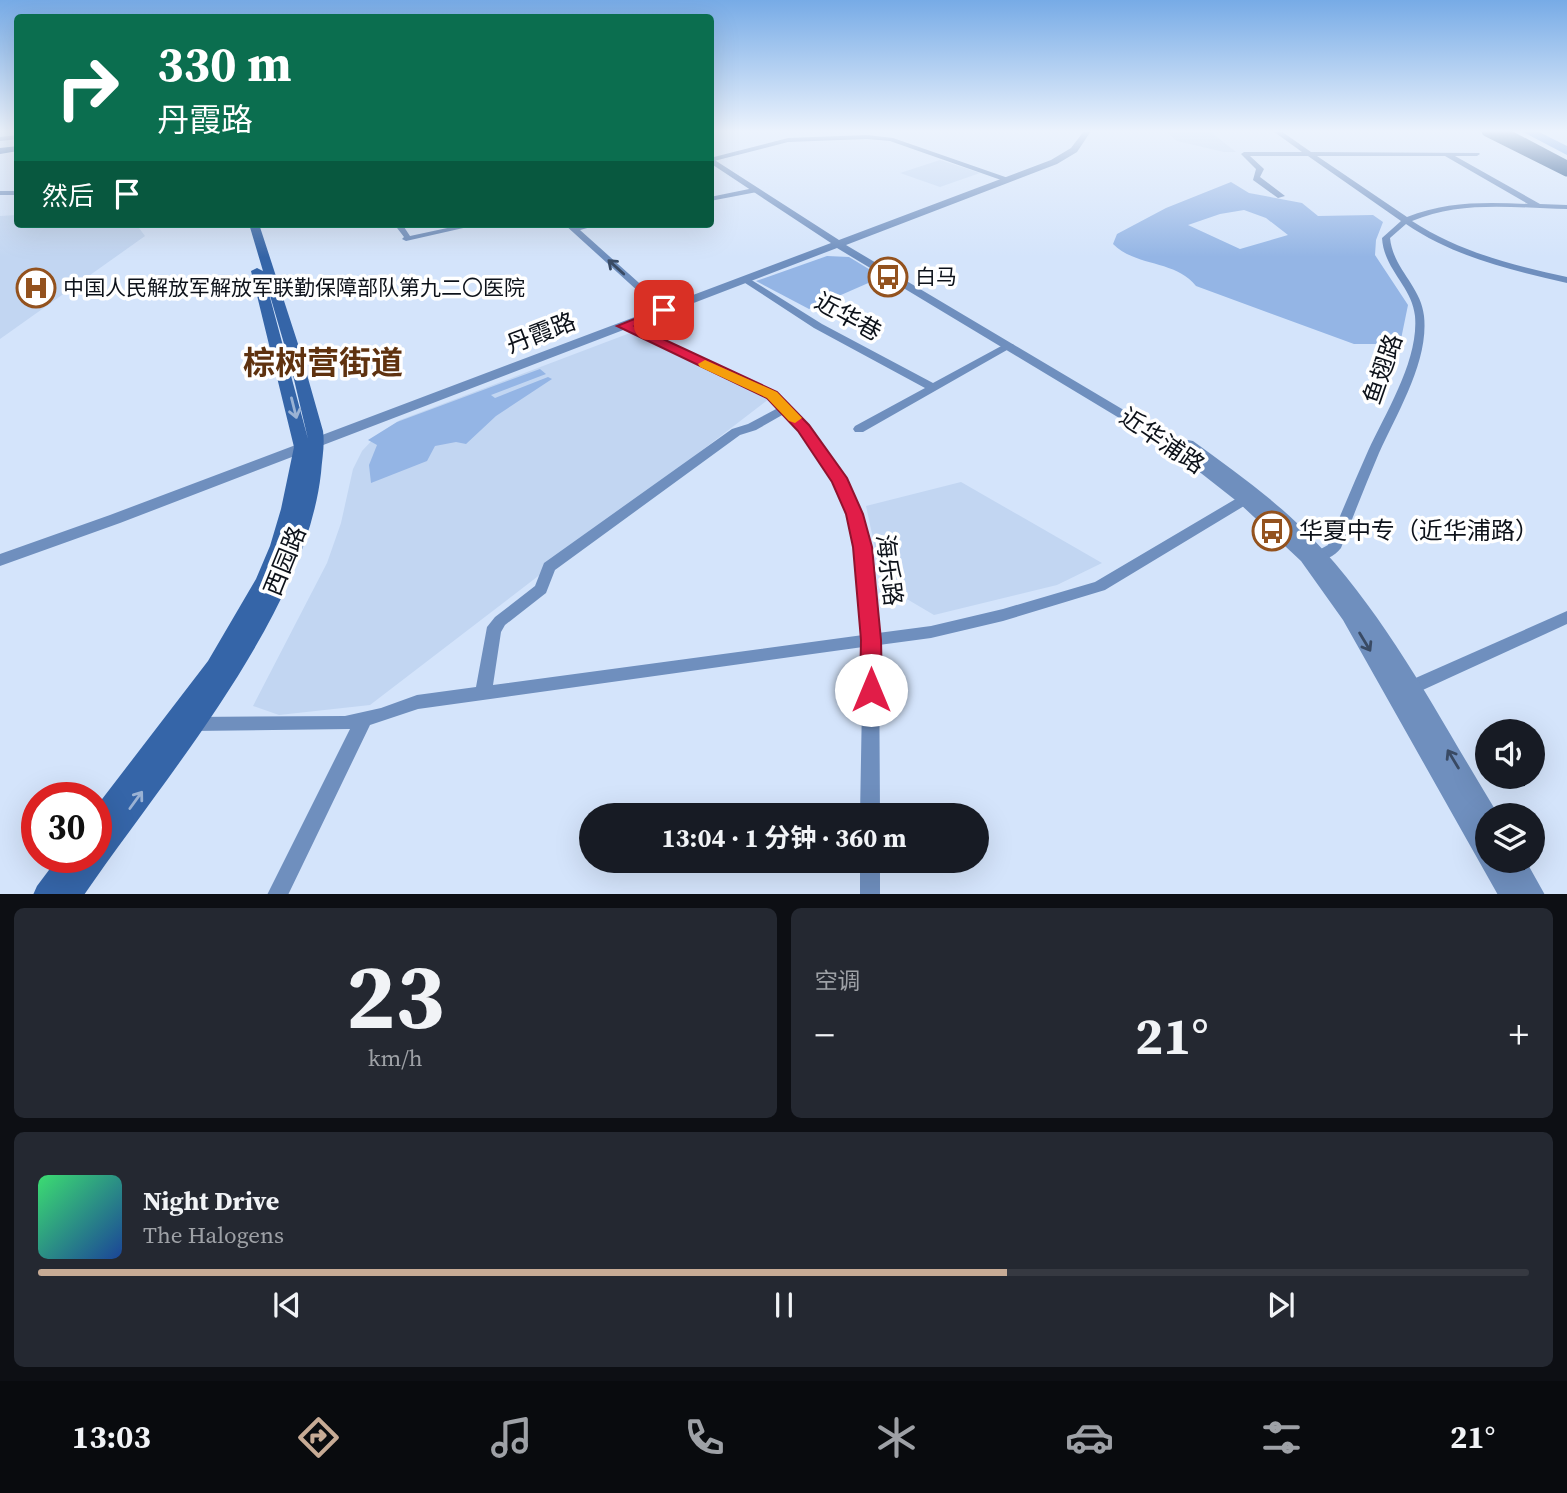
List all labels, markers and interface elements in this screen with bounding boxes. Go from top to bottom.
text: 330 m [157,30,292,97]
icon: right [42,42,133,133]
text: 丹霞路 [157,98,253,142]
icon: arrive [108,175,146,213]
text: 然后 [42,178,94,214]
bus stop icon: 白马 [867,256,909,298]
one-way arrow [607,259,625,275]
place label: 白马 [915,262,957,291]
hospital icon: 中国人民解放军解放军联勤保障部队第九二〇医院 [15,267,57,309]
place label: 中国人民解放军解放军联勤保障部队第九二〇医院 [63,273,525,302]
pin [634,280,694,340]
street label: 近华巷 [809,285,888,348]
icon: arrive [645,291,683,329]
street label: 丹霞路 [501,304,580,361]
street label: 鱼翅路 [1355,329,1410,408]
district label: 棕树营街道 [243,341,403,385]
one-way arrow [288,396,301,419]
street label: 近华浦路 [1113,400,1211,481]
bus stop icon: 华夏中专（近华浦路） [1251,510,1293,552]
place label: 华夏中专（近华浦路） [1299,514,1539,547]
street label: 西园路 [256,521,313,600]
street label: 海乐路 [869,532,910,608]
one-way arrow [1358,631,1372,651]
position arrow [834,653,908,727]
map controls [1475,719,1545,873]
button: sound [1475,719,1545,789]
one-way arrow [1445,750,1459,770]
speed limit sign: 30 [21,782,112,873]
one-way arrow [129,791,144,810]
button: layers [1475,803,1545,873]
text: 13:04 · 1 分钟 · 360 m [661,820,907,856]
text: 23 [346,934,445,1058]
text: 空调 [815,965,861,997]
text: 21° [1135,1000,1208,1071]
text: − [815,1009,835,1061]
text: + [1509,1009,1529,1061]
text: km/h [368,1042,423,1074]
text: Night Drive [143,1183,279,1219]
text: The Halogens [143,1219,284,1251]
icon: previous [268,1286,306,1324]
icon: pause [765,1286,803,1324]
icon: next [1262,1286,1300,1324]
icon: directions [294,1413,343,1462]
icon: music [487,1413,536,1462]
icon: phone [680,1413,729,1462]
icon: climate [872,1413,921,1462]
icon: car [1065,1413,1114,1462]
icon: filters [1257,1413,1306,1462]
text: 13:03 [72,1415,151,1459]
text: 21° [1450,1415,1495,1459]

